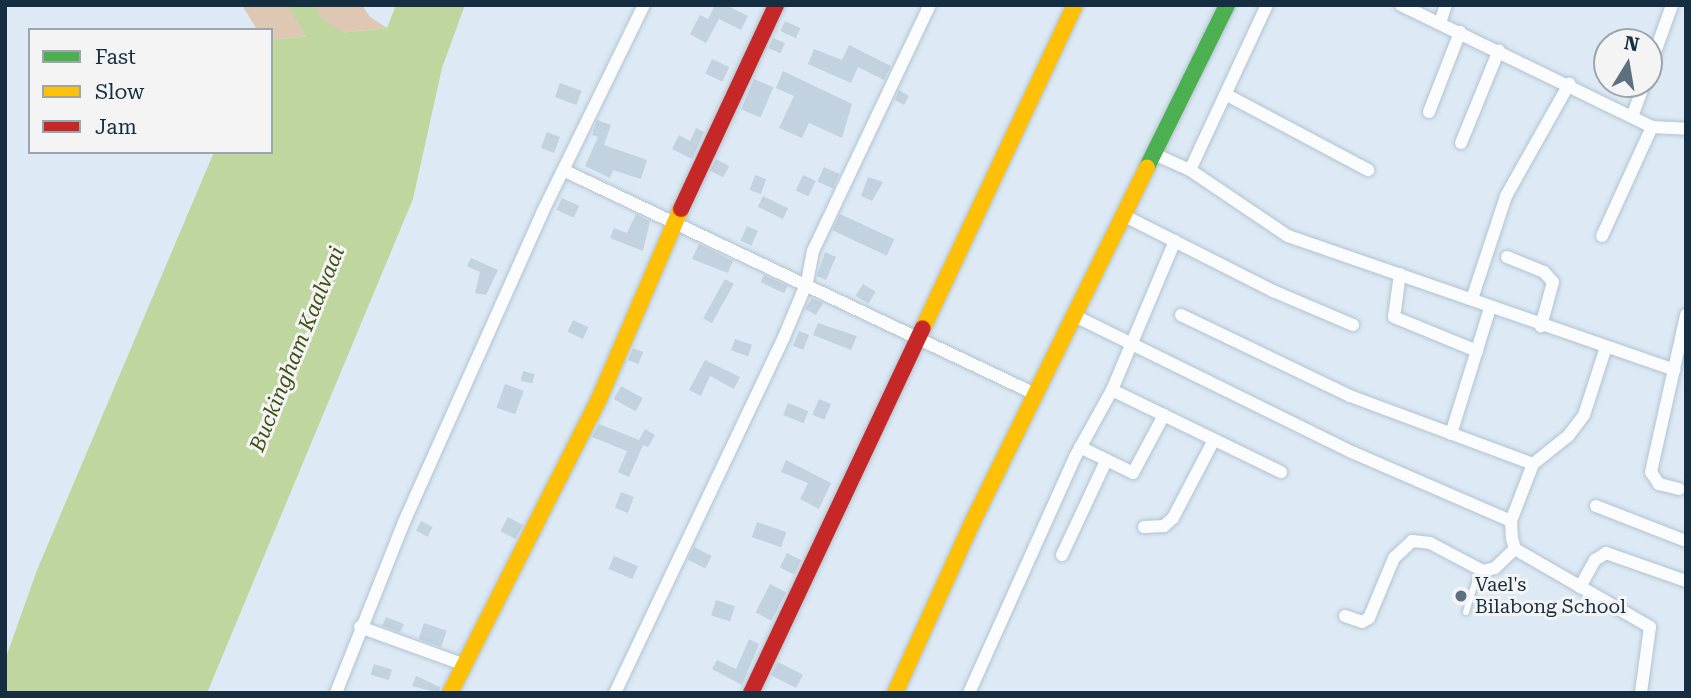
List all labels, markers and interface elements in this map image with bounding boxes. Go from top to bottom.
legend [28,28,273,154]
north arrow [1593,28,1663,98]
text: N [1622,31,1641,57]
text: Fast [95,45,136,69]
text: Slow [95,80,144,104]
text: Jam [95,115,137,139]
water label: Buckingham Kaalvaai [244,243,350,455]
place label: Vael's Bilabong School [1475,574,1626,618]
marker: Vael's Bilabong School [1453,588,1469,604]

